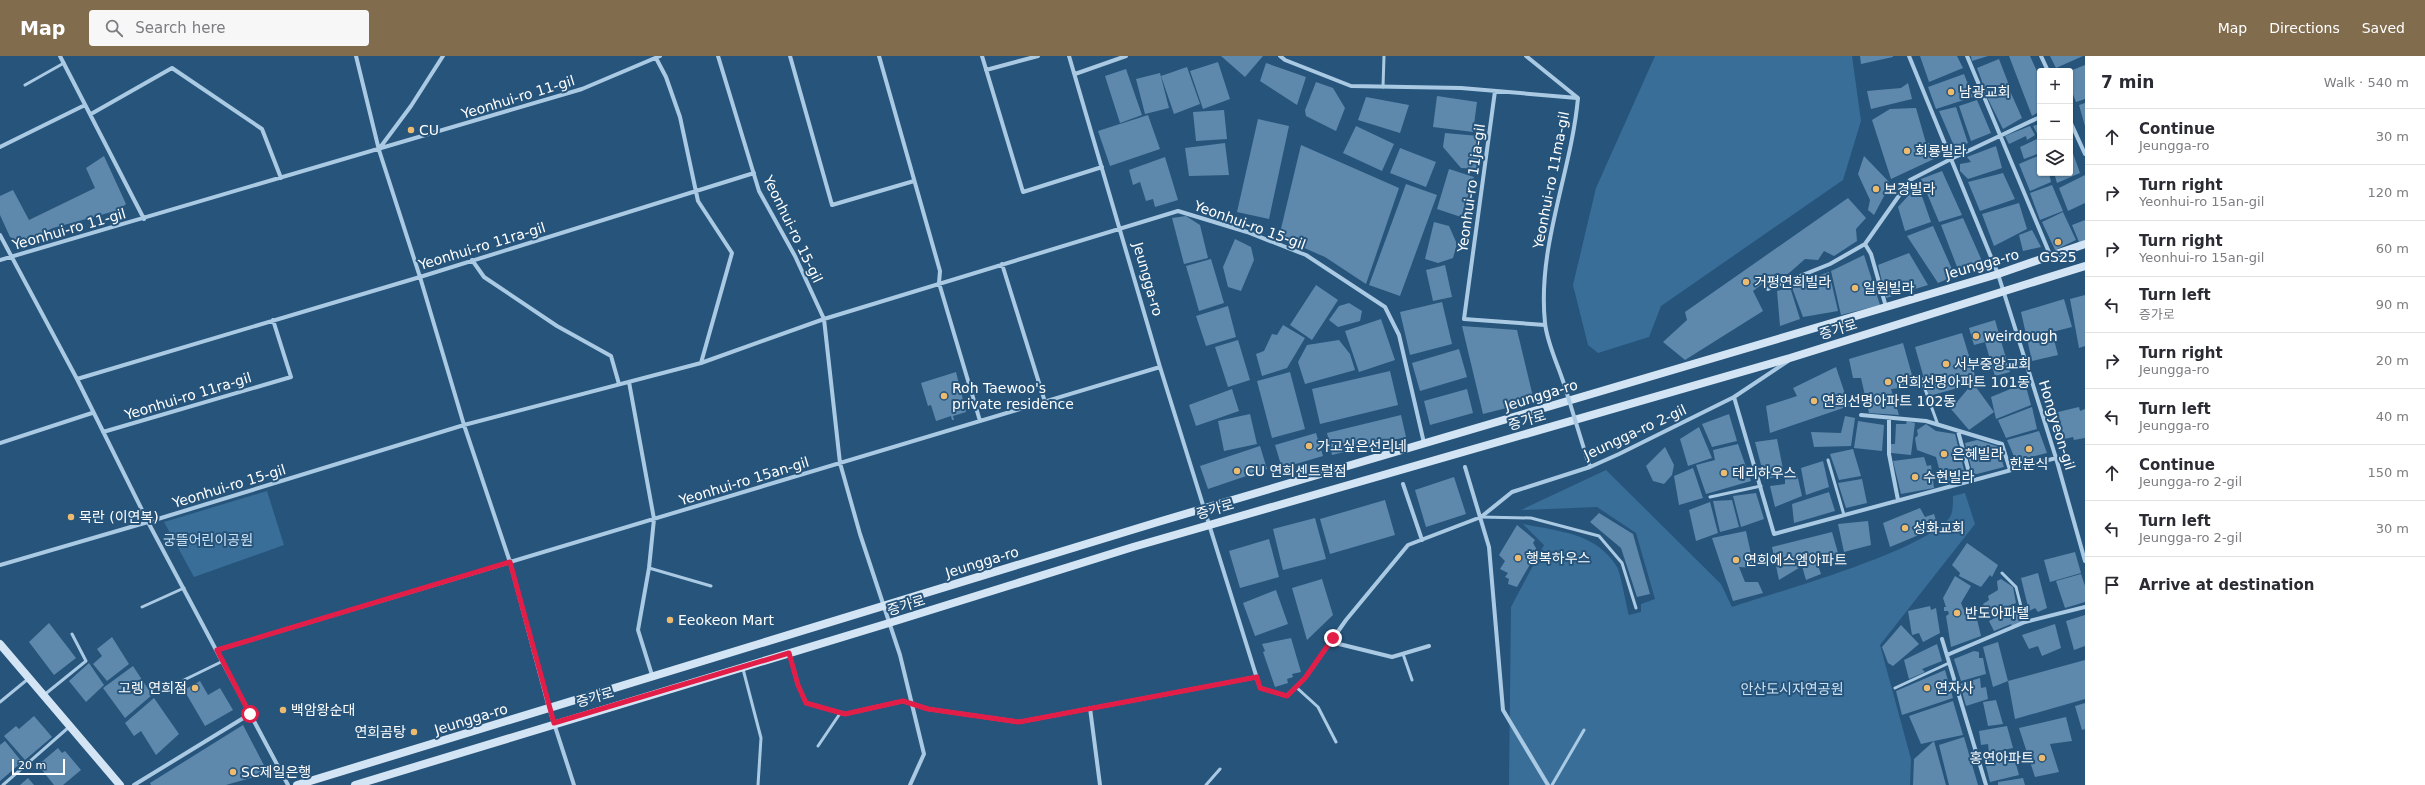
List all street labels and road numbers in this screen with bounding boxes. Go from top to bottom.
street label: Yeonhui-ro 11-gil [459,72,576,122]
street label: Yeonhui-ro 11ma-gil [1530,110,1572,251]
street label: Yeonhui-ro 11ja-gil [1454,123,1488,254]
street label: Yeonhui-ro 15-gil [760,172,826,285]
street label: Yeonhui-ro 15-gil [1191,197,1308,253]
street label: Yeonhui-ro 11-gil [9,205,128,253]
street label: Yeonhui-ro 11ra-gil [416,219,547,273]
street label: Jeungga-ro [1130,239,1166,318]
street label: Jeungga-ro [1942,246,2021,282]
street label: 증가로 [1817,316,1859,342]
street label: Yeonhui-ro 11ra-gil [122,369,253,423]
street label: Jeungga-ro [1501,376,1580,414]
street label: Hongyeon-gil [2036,378,2078,472]
street label: Jeungga-ro 2-gil [1580,401,1689,463]
street label: 증가로 [1506,407,1548,433]
street label: Yeonhui-ro 15an-gil [676,454,811,509]
street label: Yeonhui-ro 15-gil [170,461,287,511]
street label: 증가로 [1194,496,1236,522]
street label: Jeungga-ro [942,543,1021,581]
street label: 증가로 [885,592,927,618]
street label: 증가로 [574,684,616,710]
street label: Jeungga-ro [431,700,510,738]

